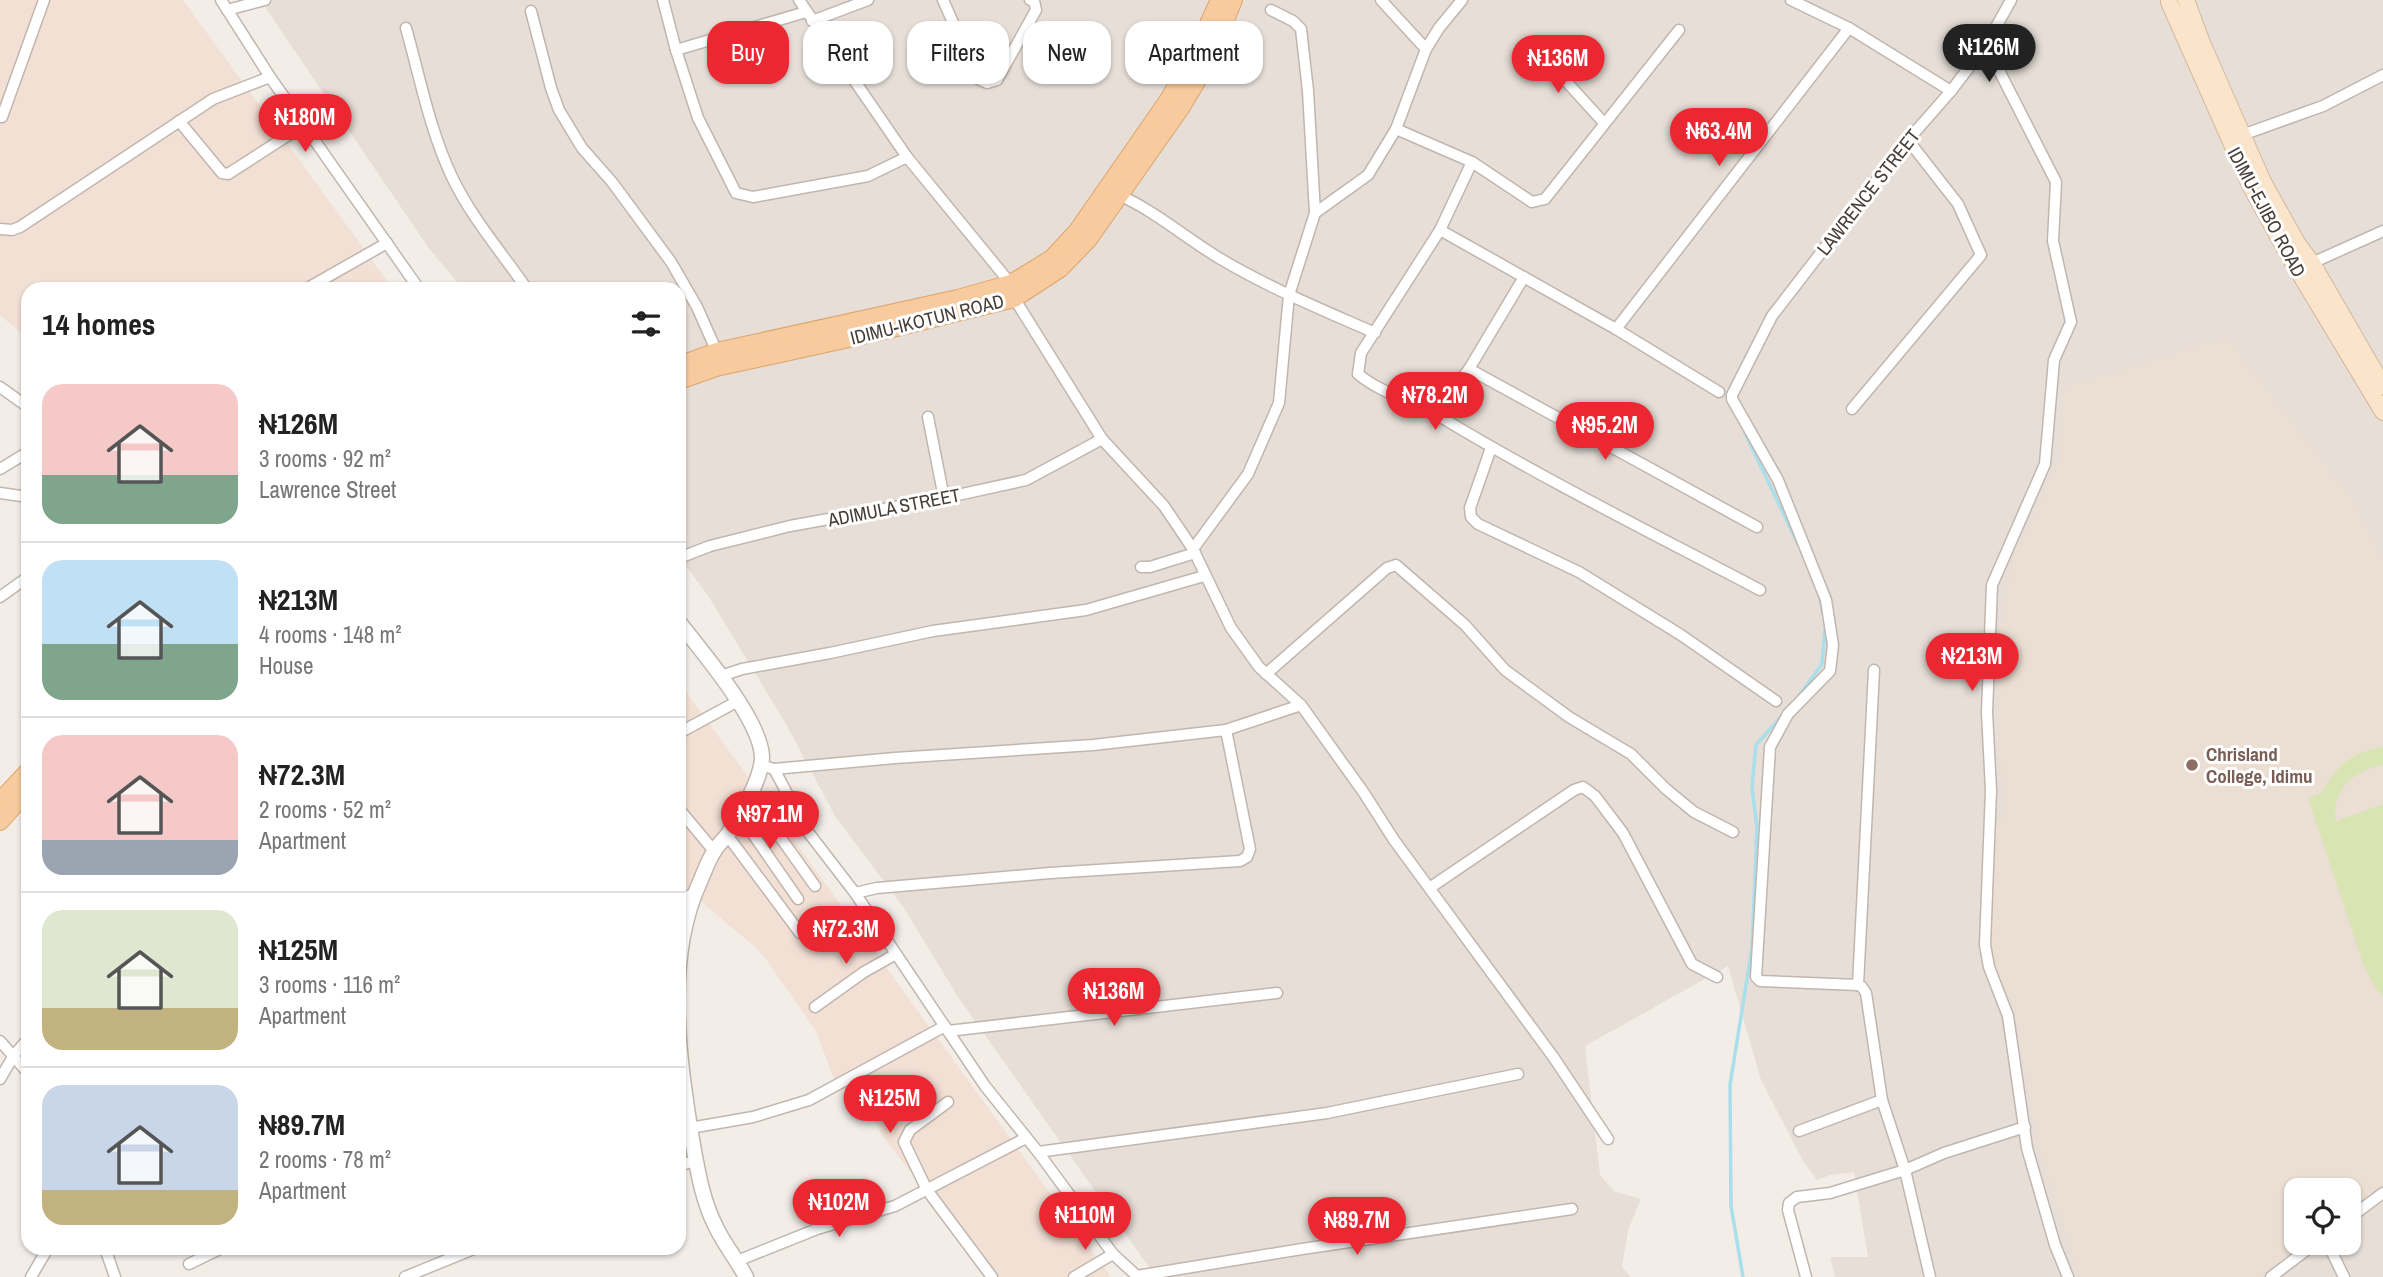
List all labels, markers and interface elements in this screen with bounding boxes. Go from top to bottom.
chip: Buy [707,21,789,84]
chip: Rent [803,21,893,84]
chip: Filters [907,21,1009,84]
chip: New [1023,21,1111,84]
chip: Apartment [1125,21,1263,84]
pin: ₦126M [1940,24,2038,84]
text: ₦126M [1959,31,2019,62]
pin: ₦136M [1509,36,1607,95]
text: ₦136M [1528,42,1588,73]
pin: ₦180M [256,94,354,154]
text: ₦180M [275,101,335,132]
pin: ₦63.4M [1662,108,1776,168]
text: ₦63.4M [1686,115,1752,146]
street label: LAWRENCE STREET [1810,123,1926,260]
street label: IDIMU-EJIBO ROAD [2222,142,2312,282]
street label: IDIMU-IKOTUN ROAD [847,287,1007,351]
text: 14 homes [42,304,156,344]
icon: filters [627,305,665,343]
pin: ₦78.2M [1378,372,1492,432]
text: ₦78.2M [1402,379,1468,410]
pin: ₦95.2M [1548,402,1662,462]
text: ₦126M [259,403,338,443]
text: ₦95.2M [1572,409,1638,440]
icon: home [98,412,182,496]
text: 3 rooms · 92 m² [259,443,391,474]
text: Lawrence Street [259,474,396,505]
street label: ADIMULA STREET [825,481,963,533]
text: ₦213M [259,579,338,619]
icon: home [98,588,182,672]
text: 4 rooms · 148 m² [259,619,402,650]
pin: ₦213M [1923,634,2021,693]
text: ₦213M [1942,640,2002,671]
text: House [259,650,314,681]
place label: Chrisland College, Idimu [2206,741,2313,789]
text: ₦72.3M [259,754,345,794]
marker: Chrisland College, Idimu [2184,757,2200,773]
icon: home [98,763,182,847]
pin: ₦97.1M [713,792,827,851]
text: 2 rooms · 52 m² [259,794,391,825]
text: ₦97.1M [737,798,803,829]
text: Apartment [259,825,346,856]
pin: ₦72.3M [789,906,903,966]
text: ₦72.3M [813,913,879,944]
text: ₦125M [259,929,338,969]
icon: home [98,938,182,1022]
pin: ₦136M [1065,968,1163,1028]
text: 3 rooms · 116 m² [259,969,400,1000]
text: ₦136M [1084,975,1144,1006]
text: Apartment [259,1000,346,1031]
pin: ₦125M [841,1076,939,1135]
text: ₦125M [860,1082,920,1113]
text: ₦89.7M [259,1104,345,1144]
icon: home [98,1113,182,1197]
text: 2 rooms · 78 m² [259,1144,391,1175]
text: Apartment [259,1175,346,1206]
map controls [2284,1178,2361,1255]
button: locate [2284,1178,2361,1255]
pin: ₦102M [790,1180,888,1239]
text: ₦102M [809,1186,869,1217]
pin: ₦110M [1036,1192,1134,1252]
pin: ₦89.7M [1300,1198,1414,1257]
text: ₦110M [1055,1199,1115,1230]
text: ₦89.7M [1324,1204,1390,1235]

